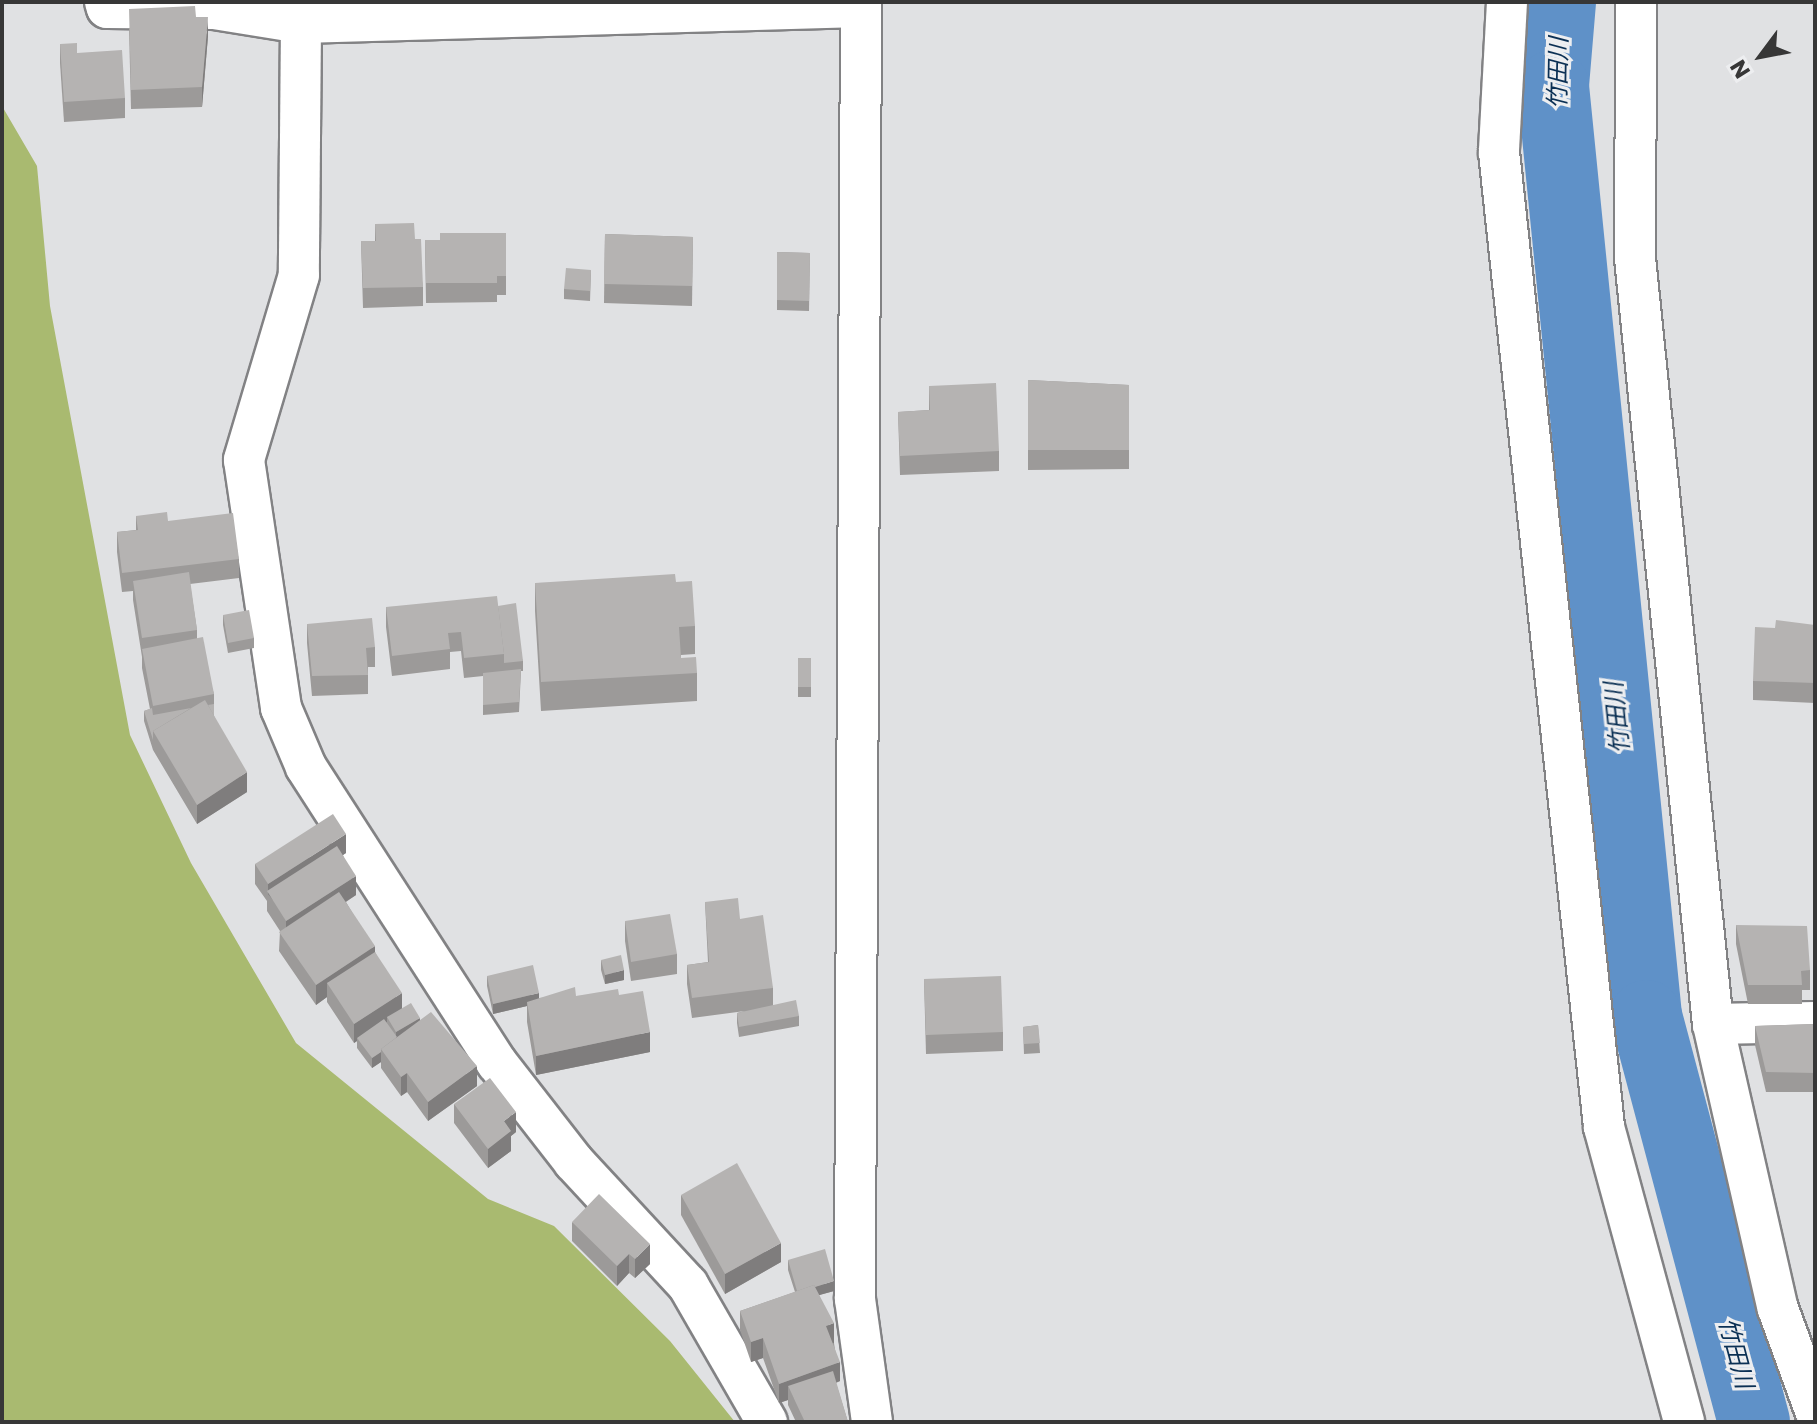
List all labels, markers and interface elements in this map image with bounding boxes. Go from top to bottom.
north arrow [1721,16,1801,96]
water label: 竹田川 [1543,37,1573,109]
text: N [1723,54,1758,84]
water label: 竹田川 [1599,681,1635,755]
water label: 竹田川 [1713,1314,1759,1392]

